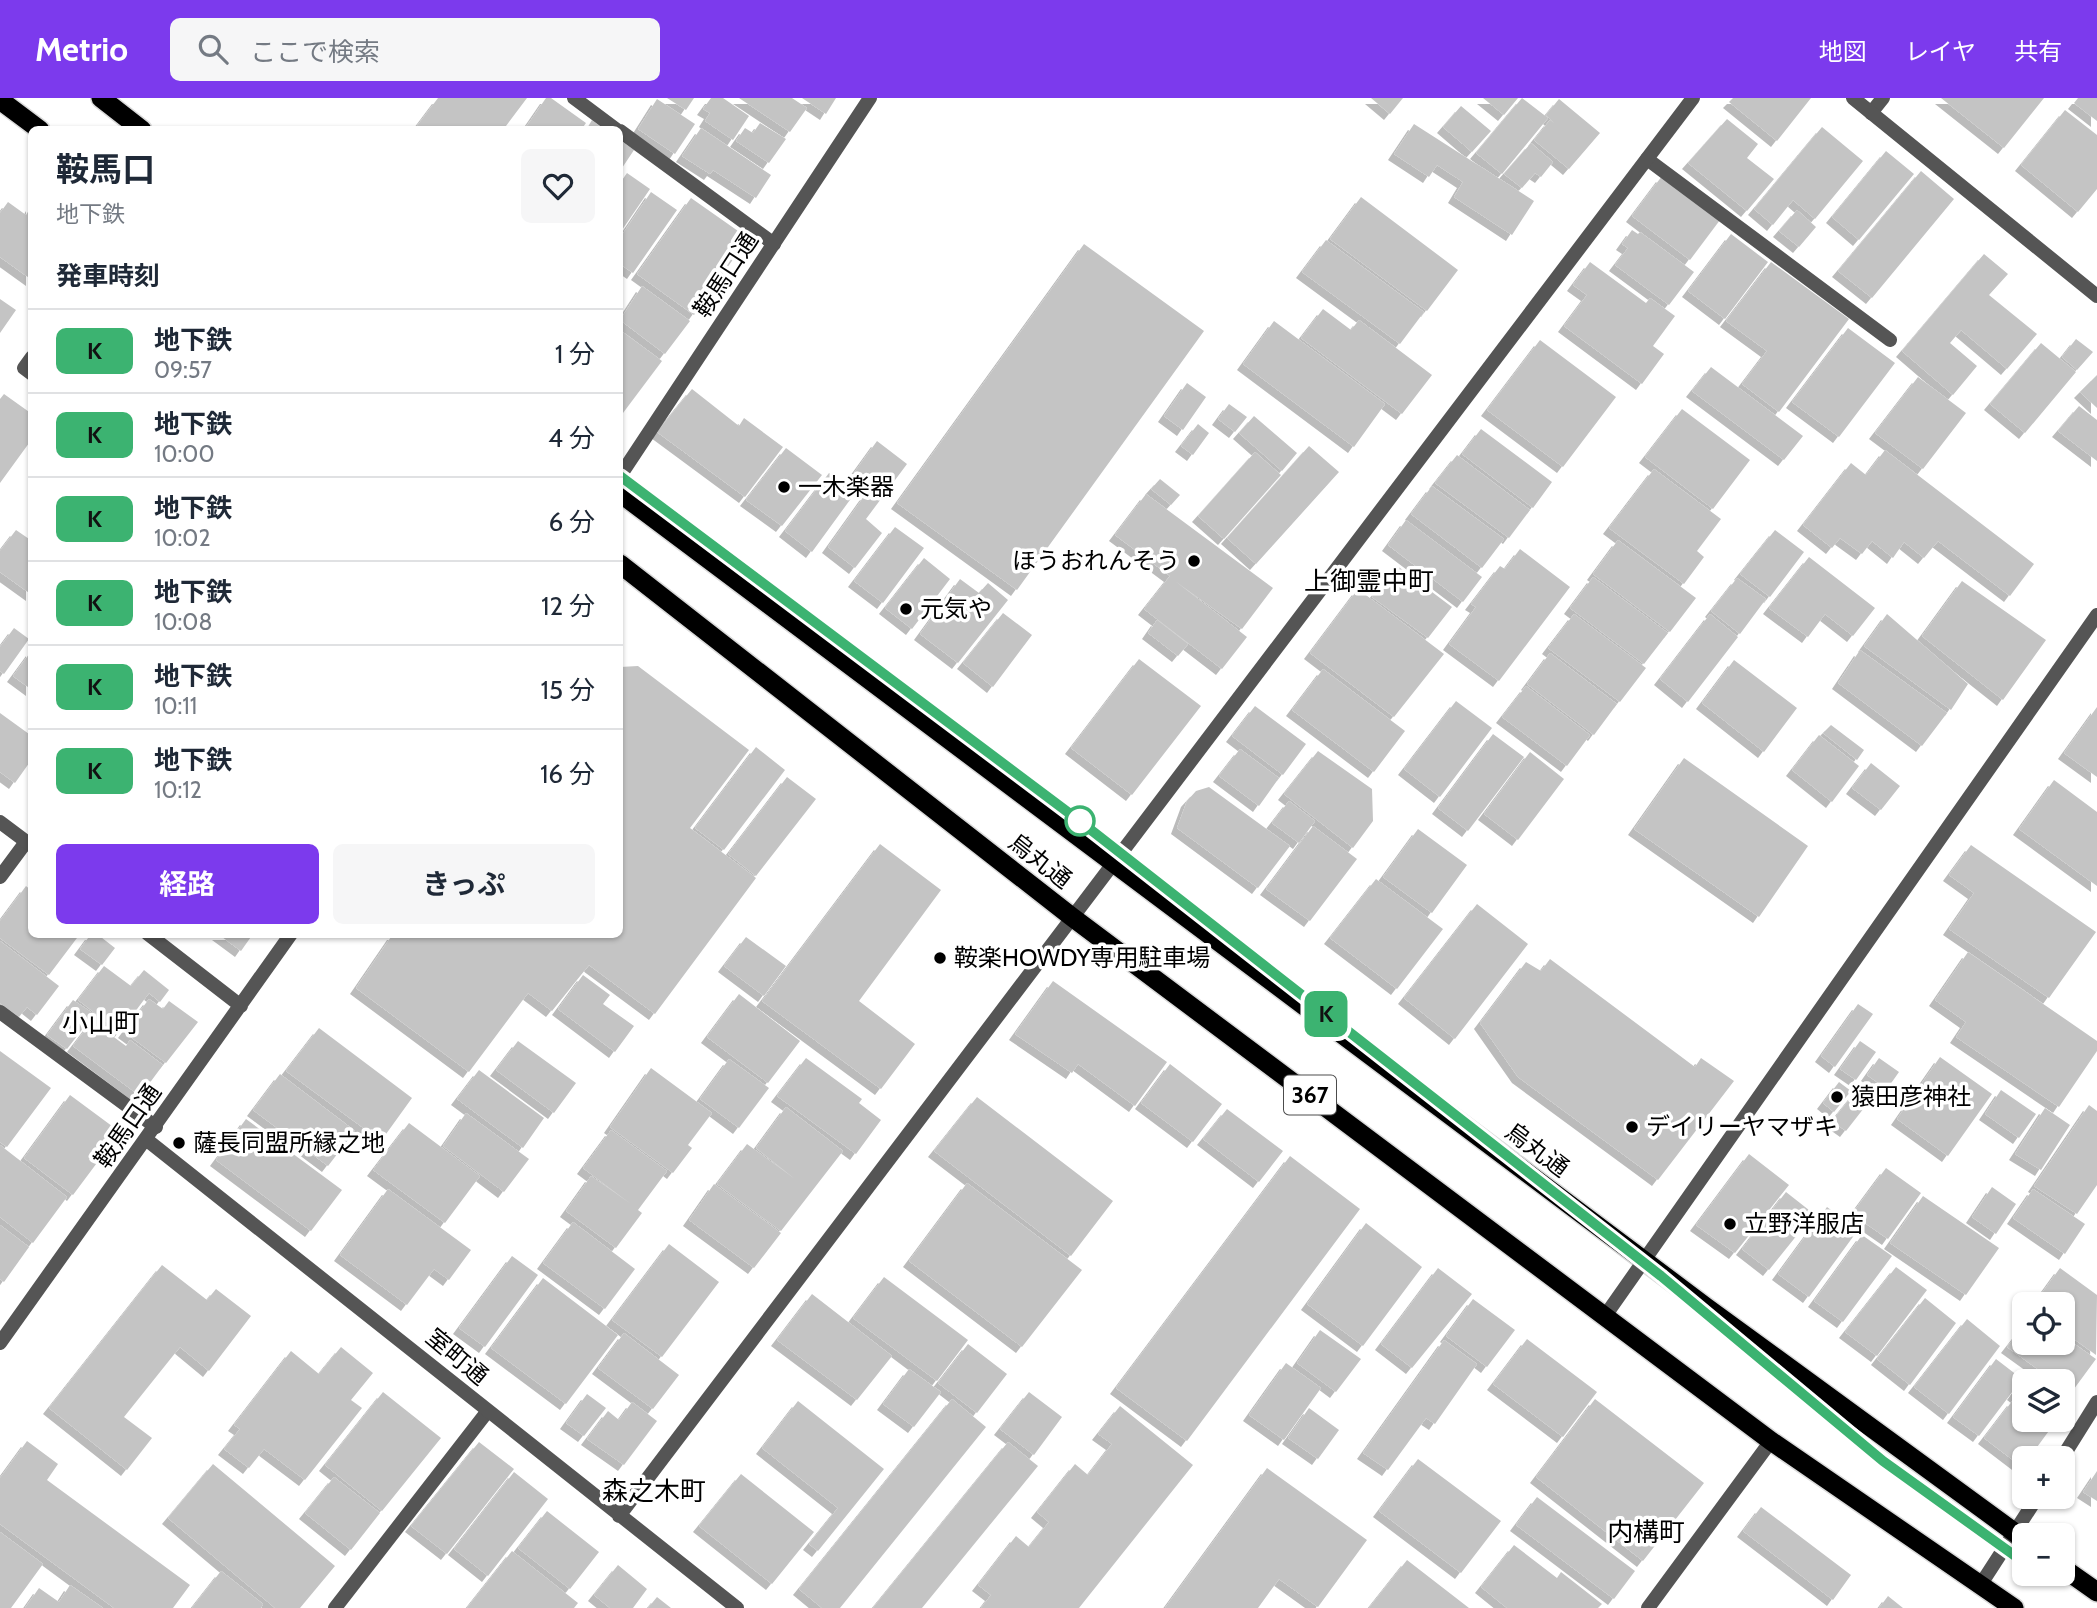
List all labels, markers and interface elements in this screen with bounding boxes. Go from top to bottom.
search box [170,18,660,81]
text: Metrio [35,29,128,69]
icon: search [194,30,232,68]
text: ここで検索 [250,36,380,68]
text: 地図 [1819,37,1867,66]
text: レイヤ [1905,37,1976,66]
text: 共有 [2014,37,2062,66]
text: 鞍馬口 [56,149,155,189]
button: heart [521,149,595,223]
text: 地下鉄 [56,200,125,228]
street label: 鞍馬口通 [687,227,764,323]
text: 発車時刻 [56,260,160,292]
text: 地下鉄 [154,324,232,356]
text: K [87,336,102,365]
text: 1 分 [555,338,595,370]
text: 09:57 [154,356,212,384]
text: 地下鉄 [154,408,232,440]
text: K [87,420,102,449]
text: 4 分 [548,422,595,454]
text: 10:00 [154,440,214,468]
place label: 一木楽器 [798,472,894,501]
marker: 一木楽器 [776,479,792,495]
text: 地下鉄 [154,492,232,524]
text: K [87,504,102,533]
text: 6 分 [548,506,595,538]
text: 10:02 [154,524,210,552]
place label: ほうおれんそう [1012,546,1180,575]
marker: ほうおれんそう [1186,553,1202,569]
district label: 上御霊中町 [1304,565,1434,597]
text: 地下鉄 [154,576,232,608]
text: K [87,588,102,617]
text: 12 分 [541,590,595,622]
place label: 元気や [920,594,992,623]
marker: 元気や [898,601,914,617]
text: 10:08 [154,608,212,636]
text: 地下鉄 [154,660,232,692]
text: K [87,672,102,701]
text: 15 分 [541,674,595,706]
text: 10:11 [154,692,197,720]
text: 地下鉄 [154,744,232,776]
text: K [87,756,102,785]
text: 16 分 [540,758,595,790]
text: 10:12 [154,776,202,804]
unlabelled marker [1065,806,1095,836]
street label: 烏丸通 [1003,827,1078,894]
button: 経路 [56,844,319,924]
button: きっぷ [333,844,595,924]
place label: 鞍楽HOWDY専用駐車場 [954,943,1210,972]
marker: 鞍楽HOWDY専用駐車場 [932,950,948,966]
line badge: K [1303,991,1349,1037]
text: K [1318,999,1334,1028]
district label: 小山町 [62,1007,140,1039]
road number: 367 [1284,1076,1336,1114]
street label: 鞍馬口通 [88,1078,167,1173]
place label: 猿田彦神社 [1851,1082,1971,1111]
marker: 猿田彦神社 [1829,1089,1845,1105]
place label: デイリーヤマザキ [1646,1112,1838,1141]
street label: 烏丸通 [1500,1116,1575,1183]
marker: デイリーヤマザキ [1624,1119,1640,1135]
place label: 薩長同盟所縁之地 [193,1128,385,1157]
marker: 薩長同盟所縁之地 [171,1135,187,1151]
place label: 立野洋服店 [1744,1209,1864,1238]
marker: 立野洋服店 [1722,1216,1738,1232]
map controls [2012,1292,2075,1586]
button: locate [2012,1292,2075,1355]
street label: 室町通 [420,1322,494,1391]
button: layers [2012,1369,2075,1432]
button: + [2012,1446,2075,1509]
district label: 森之木町 [602,1475,706,1507]
district label: 内構町 [1607,1516,1685,1548]
button: − [2012,1523,2075,1586]

